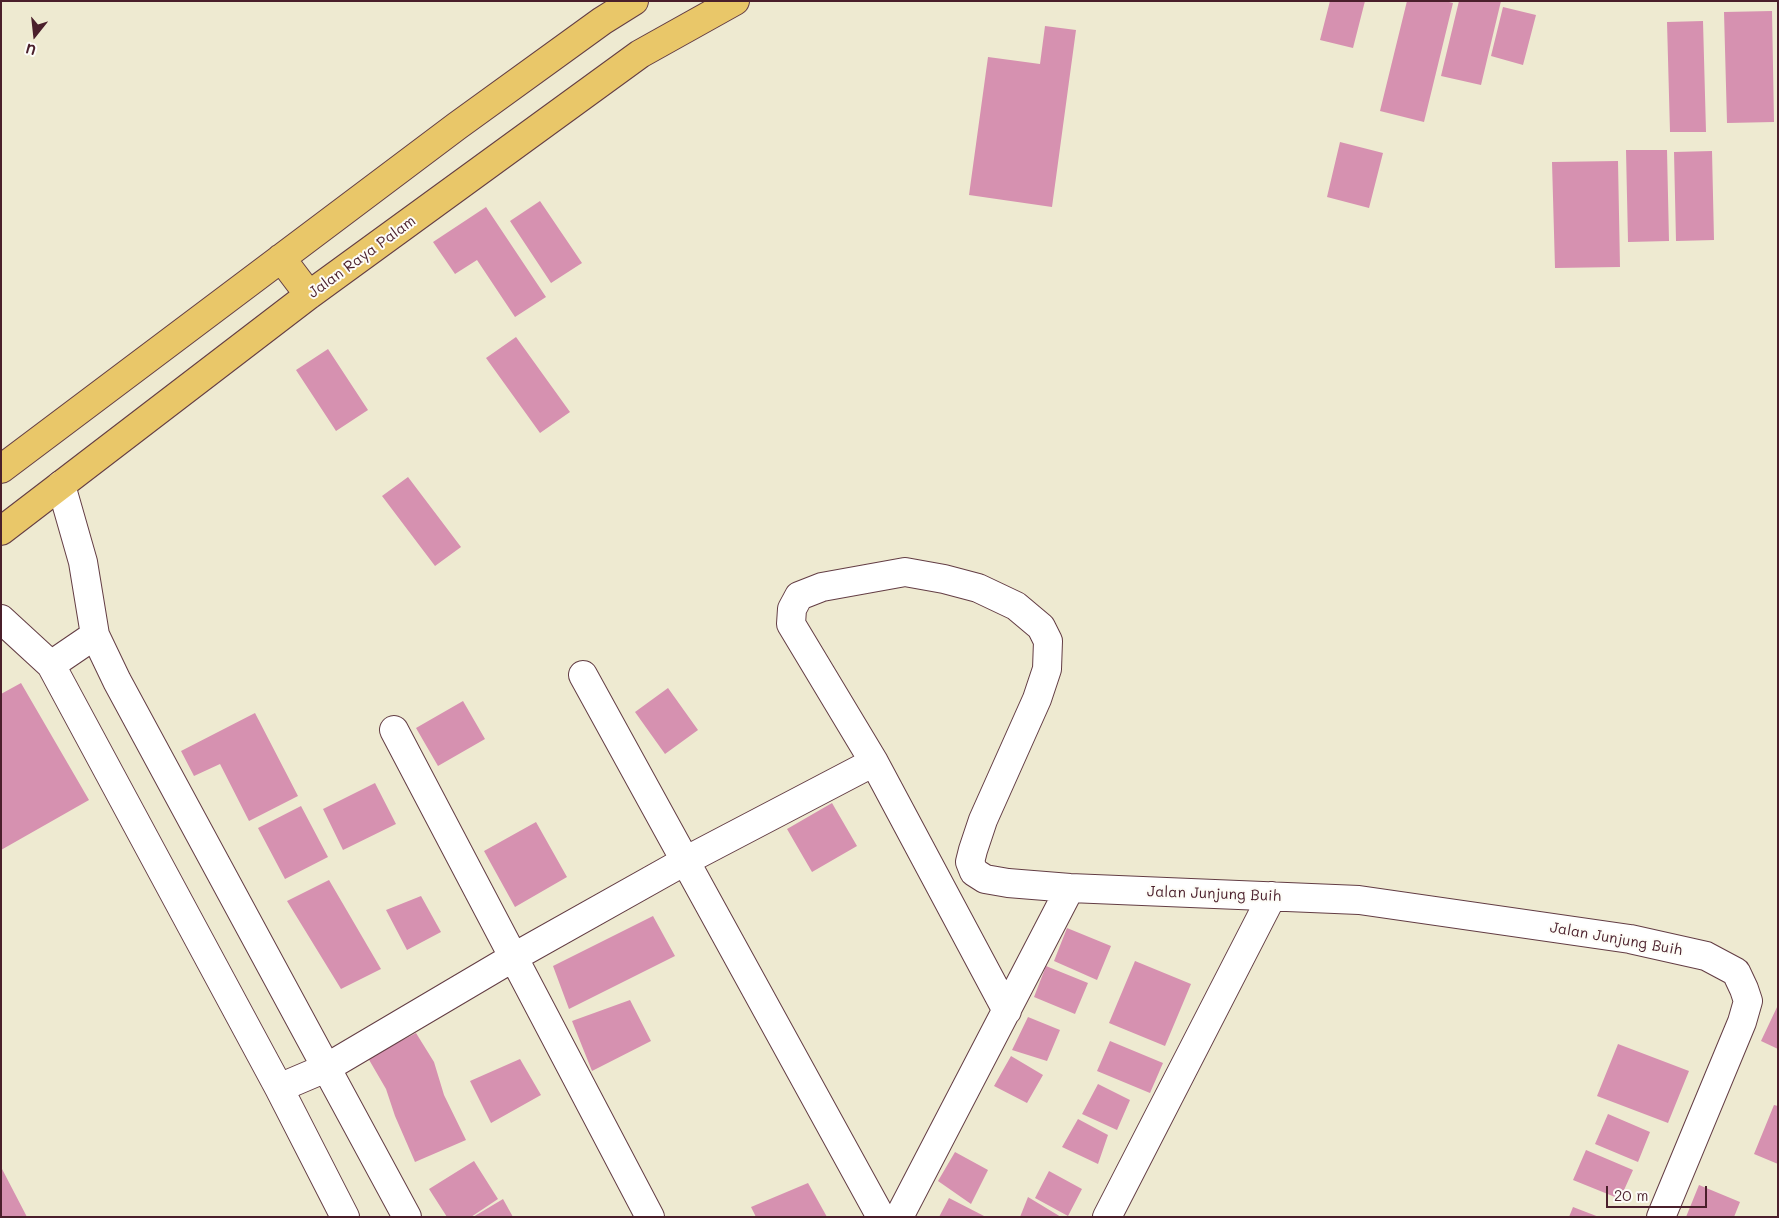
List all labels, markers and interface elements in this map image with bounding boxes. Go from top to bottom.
north arrow [10,10,60,60]
text: U [23,39,38,60]
street label: Jalan Raya Palam [305,212,419,302]
street label: Jalan Junjung Buih [1147,883,1281,905]
street label: Jalan Junjung Buih [1548,918,1684,960]
scale bar [1609,1176,1710,1208]
text: 20 m [1614,1185,1648,1205]

